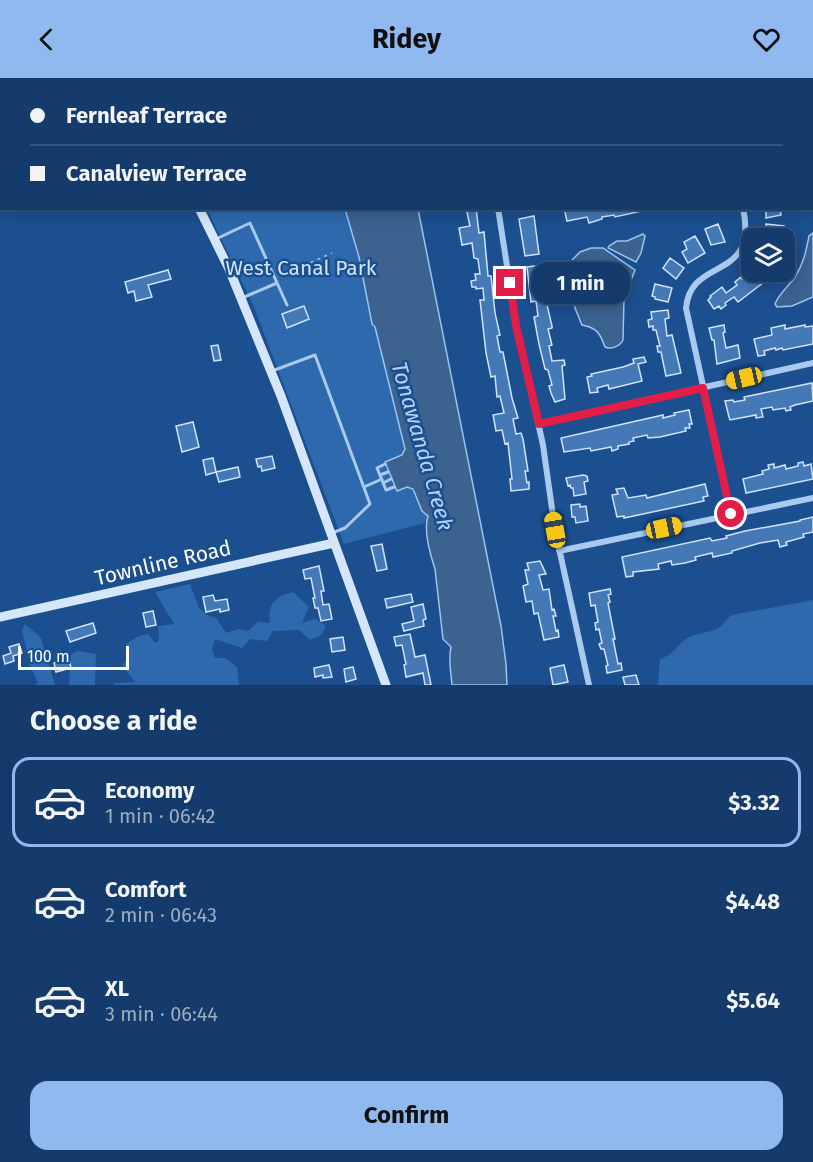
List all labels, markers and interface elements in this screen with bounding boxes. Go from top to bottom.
icon: back [30,23,63,56]
text: Ridey [372,23,441,55]
icon: heart [750,23,783,56]
text: Fernleaf Terrace [66,102,227,129]
text: Canalview Terrace [66,160,247,187]
map controls [741,228,795,282]
button: layers [741,228,795,282]
park label: West Canal Park [225,255,377,281]
callout: 1 min [531,262,630,304]
route end [496,269,523,296]
text: 1 min [556,271,605,295]
water label: Tonawanda Creek [386,359,460,534]
car [724,365,764,391]
route start [717,500,744,527]
car [543,511,567,549]
car [645,515,683,541]
street label: Townline Road [92,535,234,591]
scale bar [18,643,129,670]
text: 100 m [27,647,70,666]
text: Choose a ride [30,705,197,737]
icon: car [33,775,87,829]
text: Economy [105,777,194,804]
text: $3.32 [728,789,780,816]
text: 1 min · 06:42 [105,804,216,828]
icon: car [33,874,87,928]
text: Comfort [105,876,186,903]
text: $4.48 [725,888,780,915]
text: 2 min · 06:43 [105,903,217,927]
icon: car [33,973,87,1027]
text: XL [105,975,129,1002]
text: $5.64 [726,987,780,1014]
text: 3 min · 06:44 [105,1002,218,1026]
button: Confirm [30,1081,783,1150]

